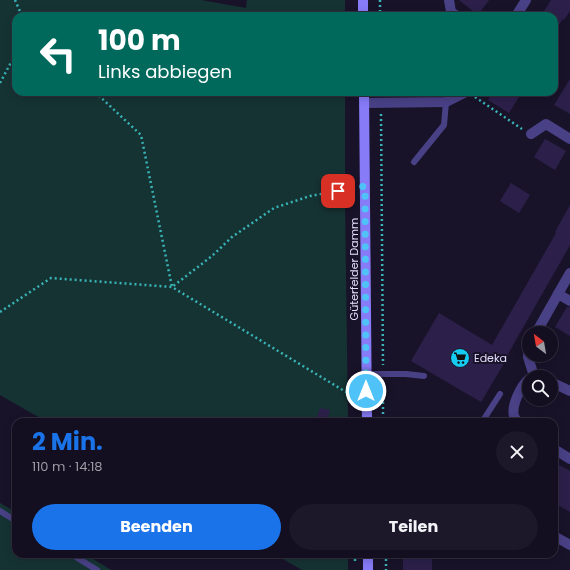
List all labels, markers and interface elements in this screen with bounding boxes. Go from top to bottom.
text: 100 m [98,21,181,60]
icon: left [32,28,84,80]
text: Links abbiegen [98,59,232,84]
pin [321,174,355,208]
icon: arrive [327,180,349,202]
street label: Güterfelder Damm [346,218,362,320]
north arrow [522,326,558,362]
map controls [522,326,558,406]
supermarket icon: Edeka [449,347,471,369]
place label: Edeka [474,350,507,366]
position arrow [345,370,387,412]
button: search [522,370,558,406]
text: 2 Min. [32,425,103,458]
button: close [496,431,538,473]
text: 110 m · 14:18 [32,457,103,476]
button: Beenden [32,504,281,550]
button: Teilen [289,504,538,550]

